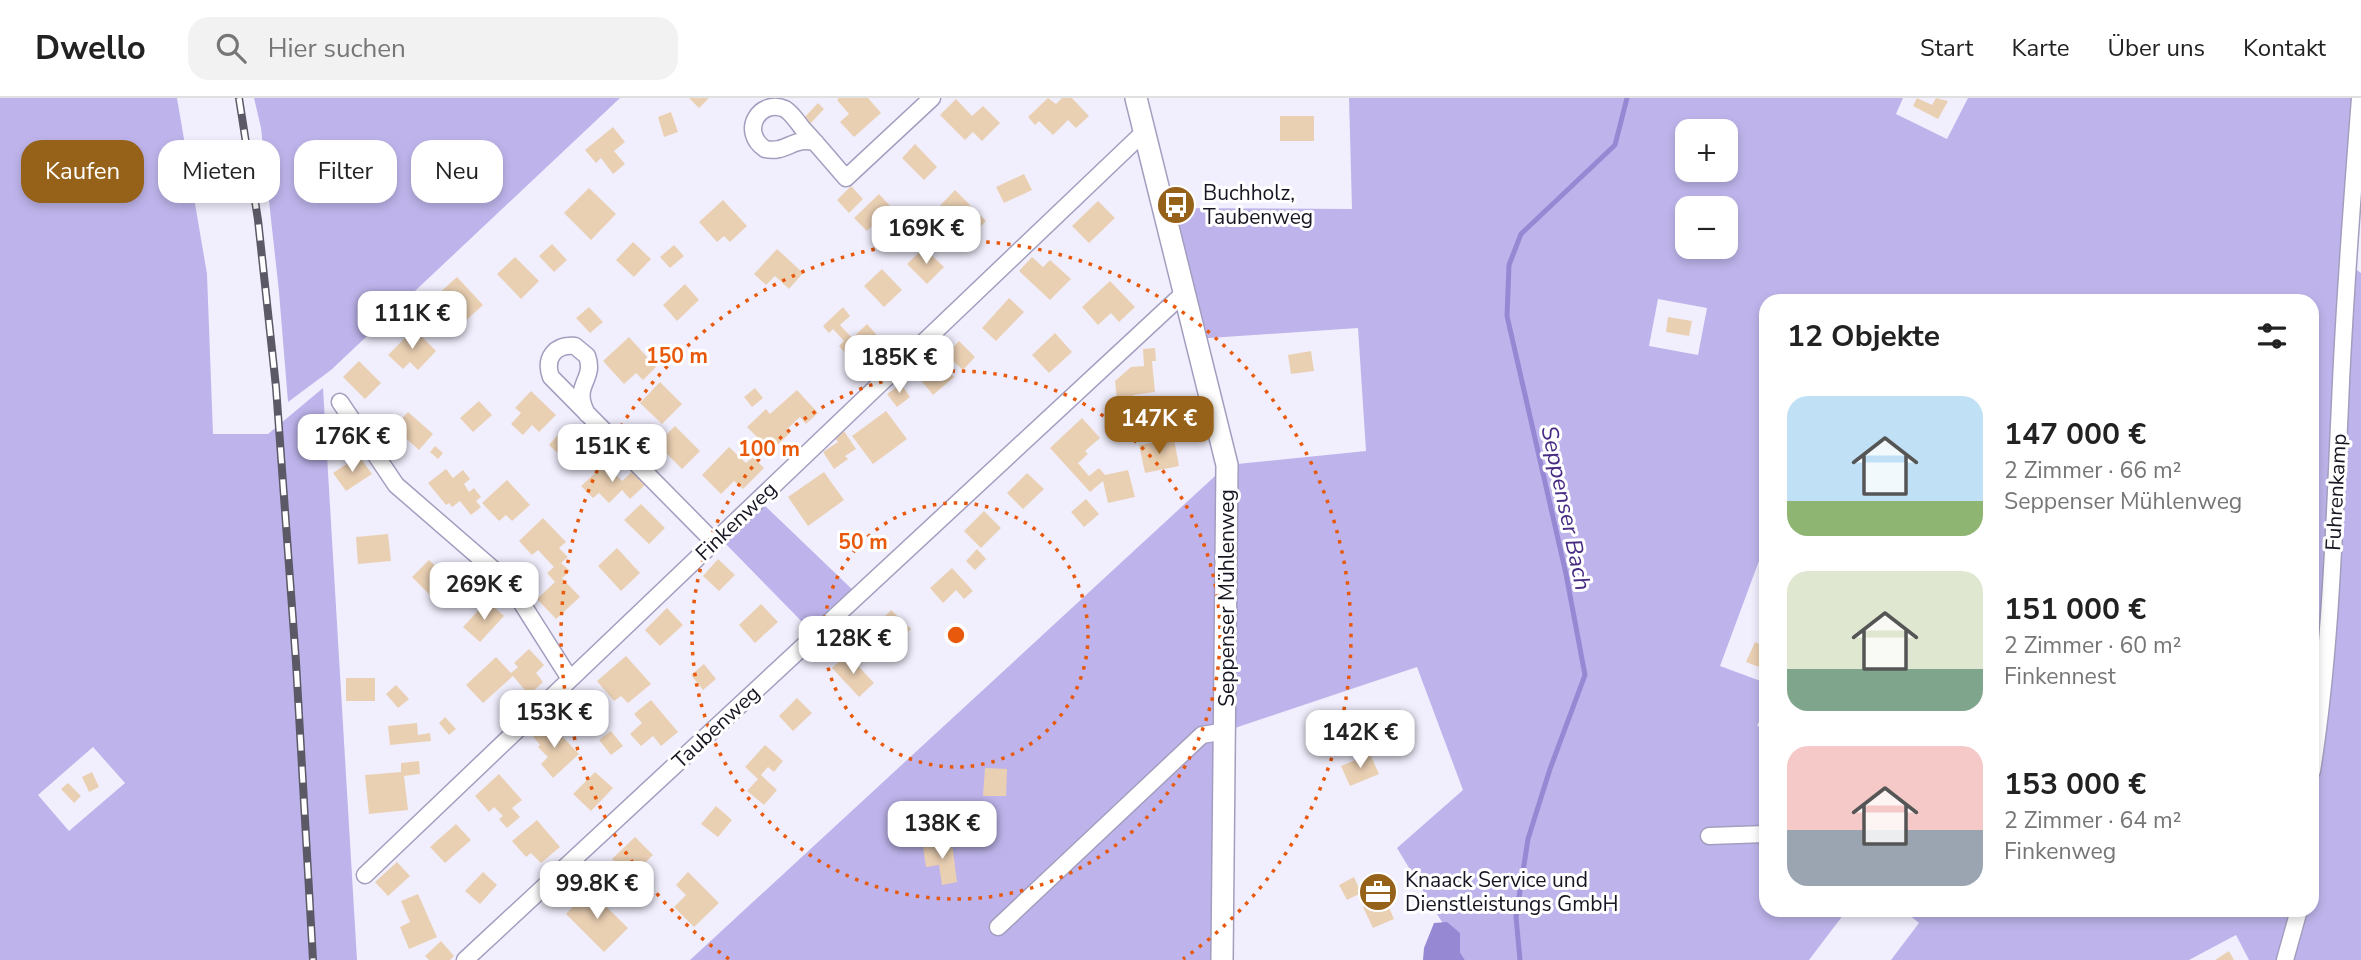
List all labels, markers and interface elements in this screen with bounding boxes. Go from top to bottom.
search box [188,17,678,80]
text: Dwello [35,26,146,71]
icon: search [212,29,250,67]
text: Hier suchen [268,31,406,66]
text: Start [1920,32,1973,64]
text: Karte [2011,32,2069,64]
text: Über uns [2107,32,2205,64]
text: Kontakt [2243,32,2326,64]
map controls [1675,119,1738,259]
button: + [1675,119,1738,182]
chip: Kaufen [21,140,144,203]
chip: Mieten [158,140,280,203]
chip: Filter [294,140,397,203]
chip: Neu [411,140,503,203]
place label: Buchholz, Taubenweg [1203,179,1313,231]
bus stop icon: Buchholz, Taubenweg [1155,184,1197,226]
button: − [1675,196,1738,259]
pin: 169K € [869,206,983,266]
text: 169K € [888,213,964,244]
pin: 111K € [355,292,469,351]
text: 111K € [374,298,450,329]
text: 12 Objekte [1787,316,1940,357]
icon: filters [2253,317,2291,355]
pin: 185K € [842,336,956,395]
text: 150 m [646,342,708,370]
text: 185K € [861,342,937,373]
pin: 147K € [1102,396,1216,456]
text: 147K € [1121,403,1197,434]
pin: 176K € [295,414,409,474]
text: 147 000 € [2004,414,2146,455]
text: 176K € [314,421,390,452]
water label: Seppenser Bach [1533,423,1599,593]
pin: 151K € [555,424,669,484]
icon: home [1843,424,1927,508]
text: 151K € [574,431,650,462]
street label: Fuhrenkamp [2319,433,2353,551]
text: 100 m [738,435,800,463]
text: 2 Zimmer · 66 m² [2004,455,2181,486]
street label: Finkenweg [689,475,783,567]
text: Seppenser Mühlenweg [2004,486,2242,517]
street label: Seppenser Mühlenweg [1213,489,1241,707]
text: 50 m [838,528,888,556]
pin: 269K € [427,562,541,622]
text: 269K € [446,569,522,600]
text: 151 000 € [2004,589,2146,630]
icon: home [1843,599,1927,683]
pin: 128K € [796,616,910,676]
text: 128K € [815,623,891,654]
centre of rings [944,623,968,647]
text: 2 Zimmer · 60 m² [2004,630,2181,661]
text: Finkennest [2004,661,2116,692]
street label: Taubenweg [666,679,766,775]
pin: 153K € [497,690,611,750]
text: 153K € [516,697,592,728]
pin: 142K € [1303,710,1417,770]
text: 142K € [1322,717,1398,748]
text: 153 000 € [2004,764,2146,805]
icon: home [1843,774,1927,858]
pin: 138K € [885,802,999,861]
text: 2 Zimmer · 64 m² [2004,805,2181,836]
text: 138K € [904,808,980,839]
text: Finkenweg [2004,836,2116,867]
pin: 99.8K € [532,862,662,921]
place label: Knaack Service und Dienstleistungs GmbH [1405,866,1618,918]
text: 99.8K € [556,868,638,899]
office icon: Knaack Service und Dienstleistungs GmbH [1357,871,1399,913]

